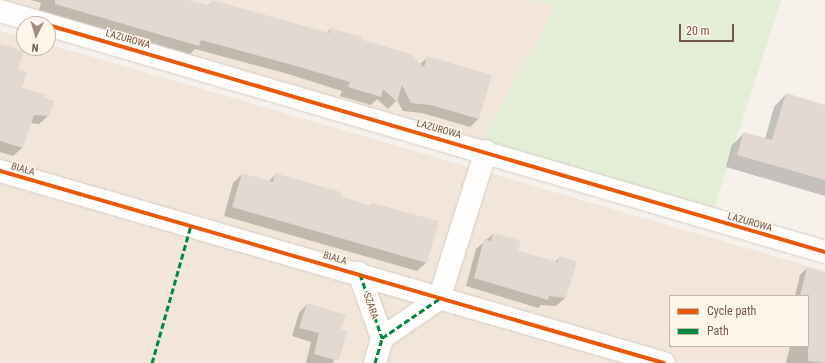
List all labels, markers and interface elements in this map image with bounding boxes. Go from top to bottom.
north arrow [16,16,56,56]
scale bar [681,16,736,42]
text: 20 m [686,24,710,38]
street label: LAZUROWA [104,27,152,51]
text: N [31,41,39,54]
street label: LAZUROWA [415,117,463,141]
street label: BIAŁA [10,160,36,178]
street label: LAZUROWA [726,210,774,234]
street label: BIAŁA [322,249,348,267]
street label: SZARA [361,291,381,321]
legend [669,295,809,347]
text: Cycle path [707,304,756,318]
text: Path [707,324,729,338]

